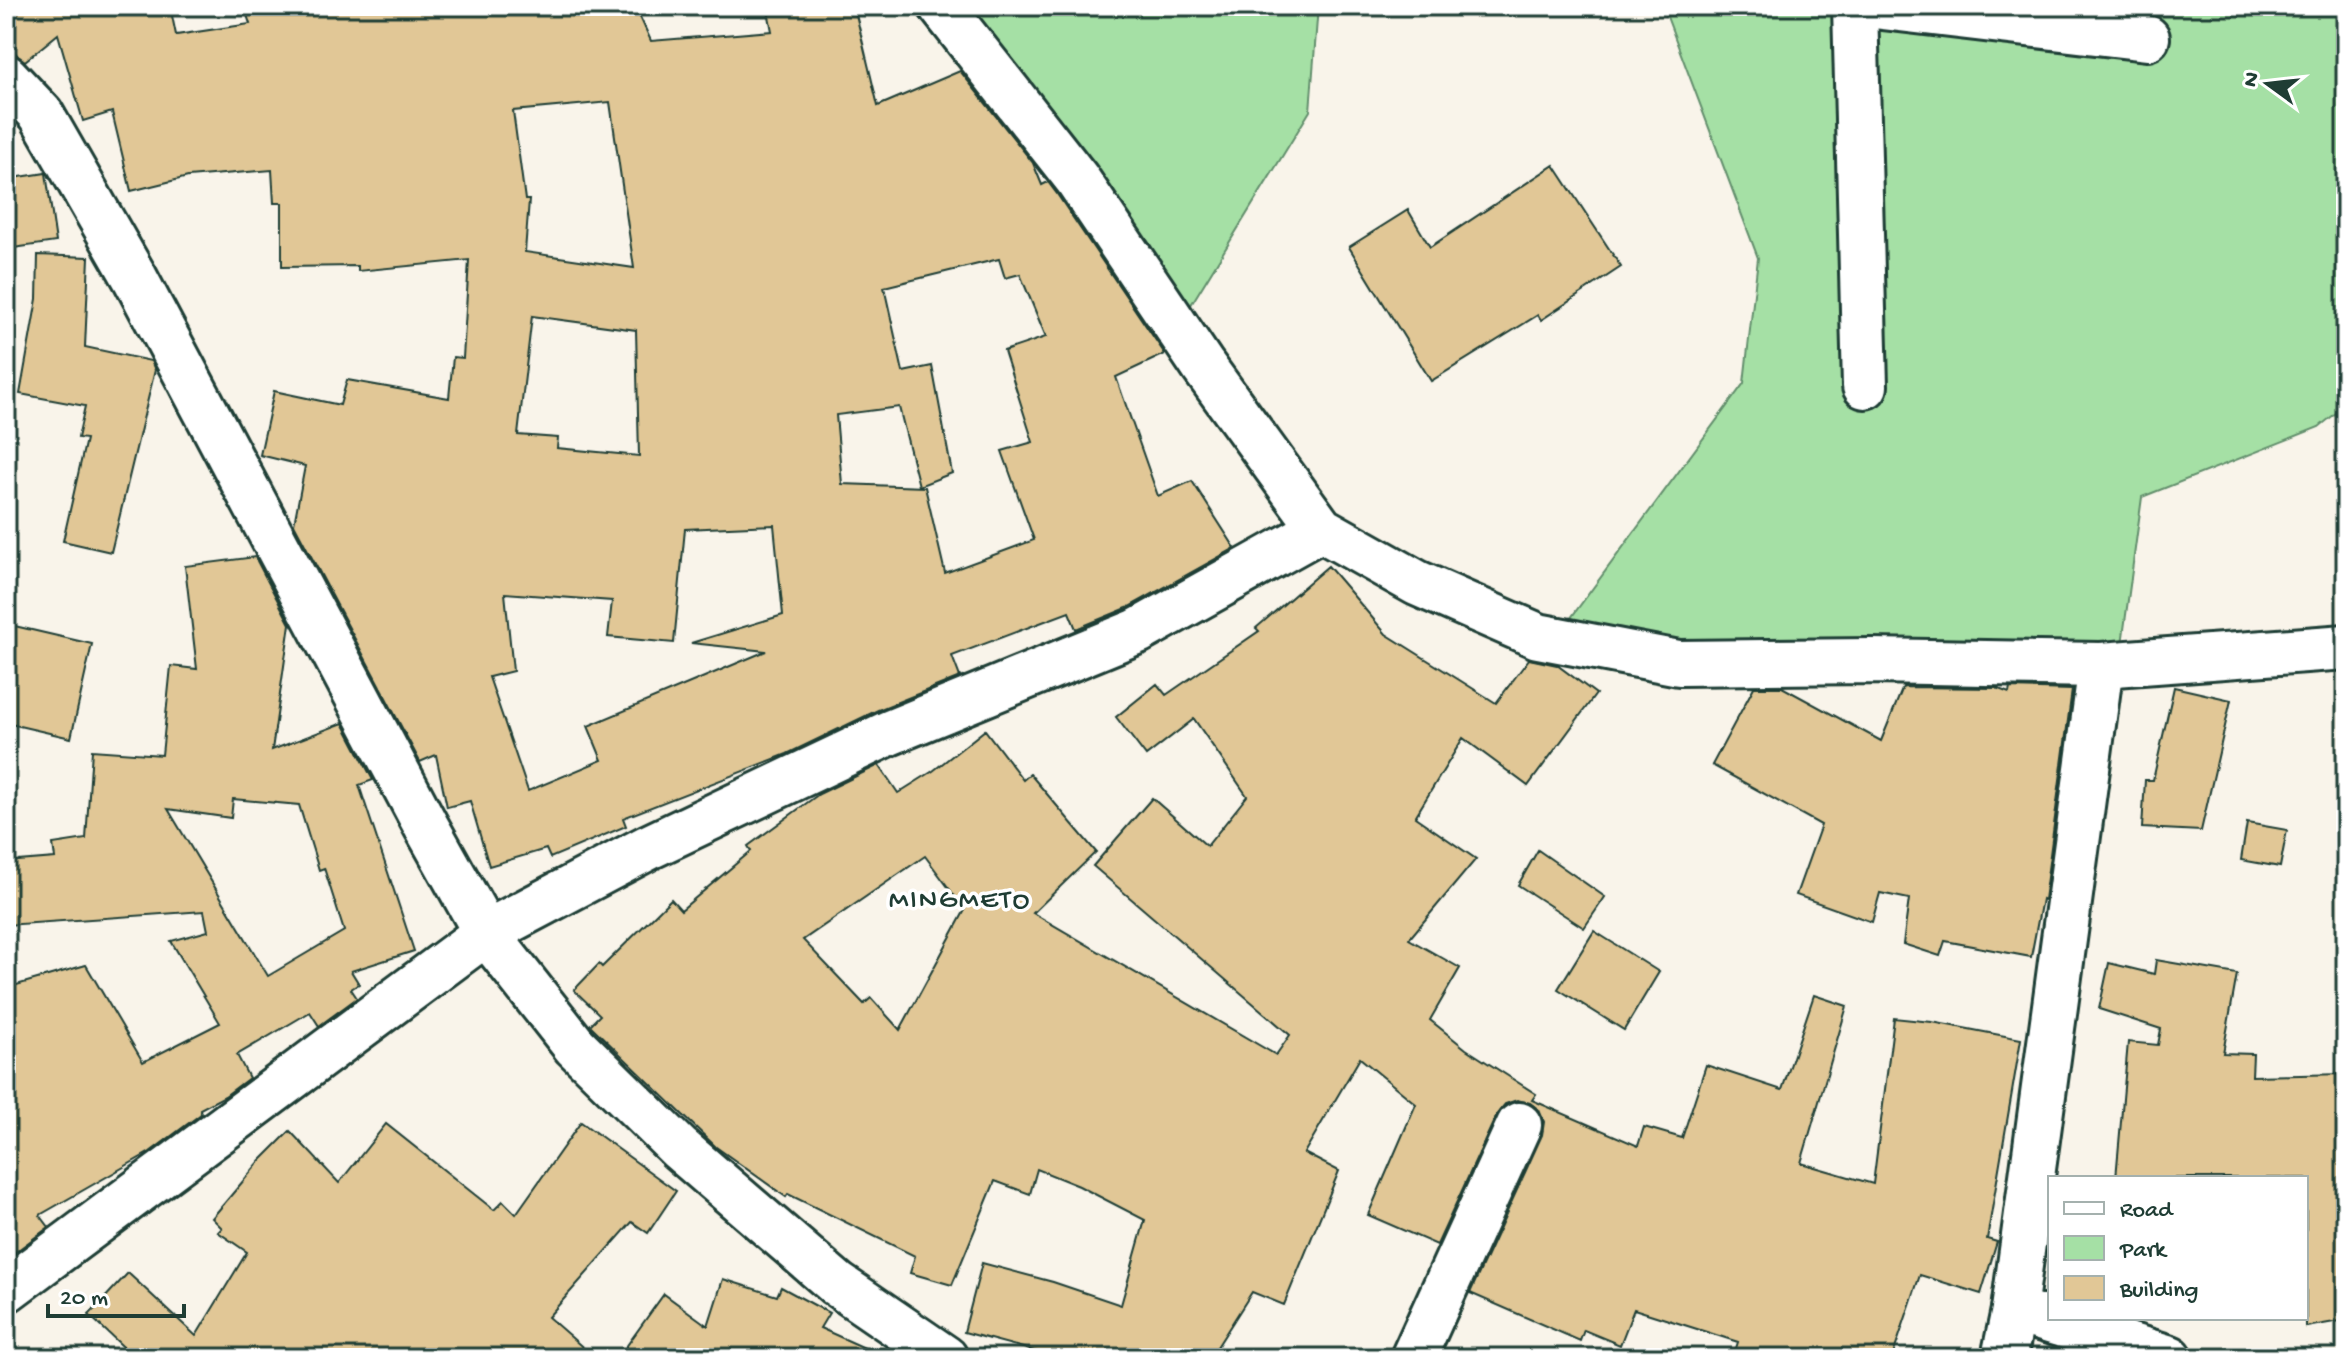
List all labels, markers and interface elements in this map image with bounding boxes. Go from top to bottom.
north arrow [2228,44,2308,124]
text: N [2238,70,2267,90]
district label: MINGMETO [889,885,1031,918]
legend [2048,1176,2308,1320]
text: Road [2120,1197,2174,1226]
text: Park [2119,1237,2168,1266]
scale bar [48,1268,184,1318]
text: Building [2119,1277,2198,1306]
text: 20 m [60,1285,108,1314]

